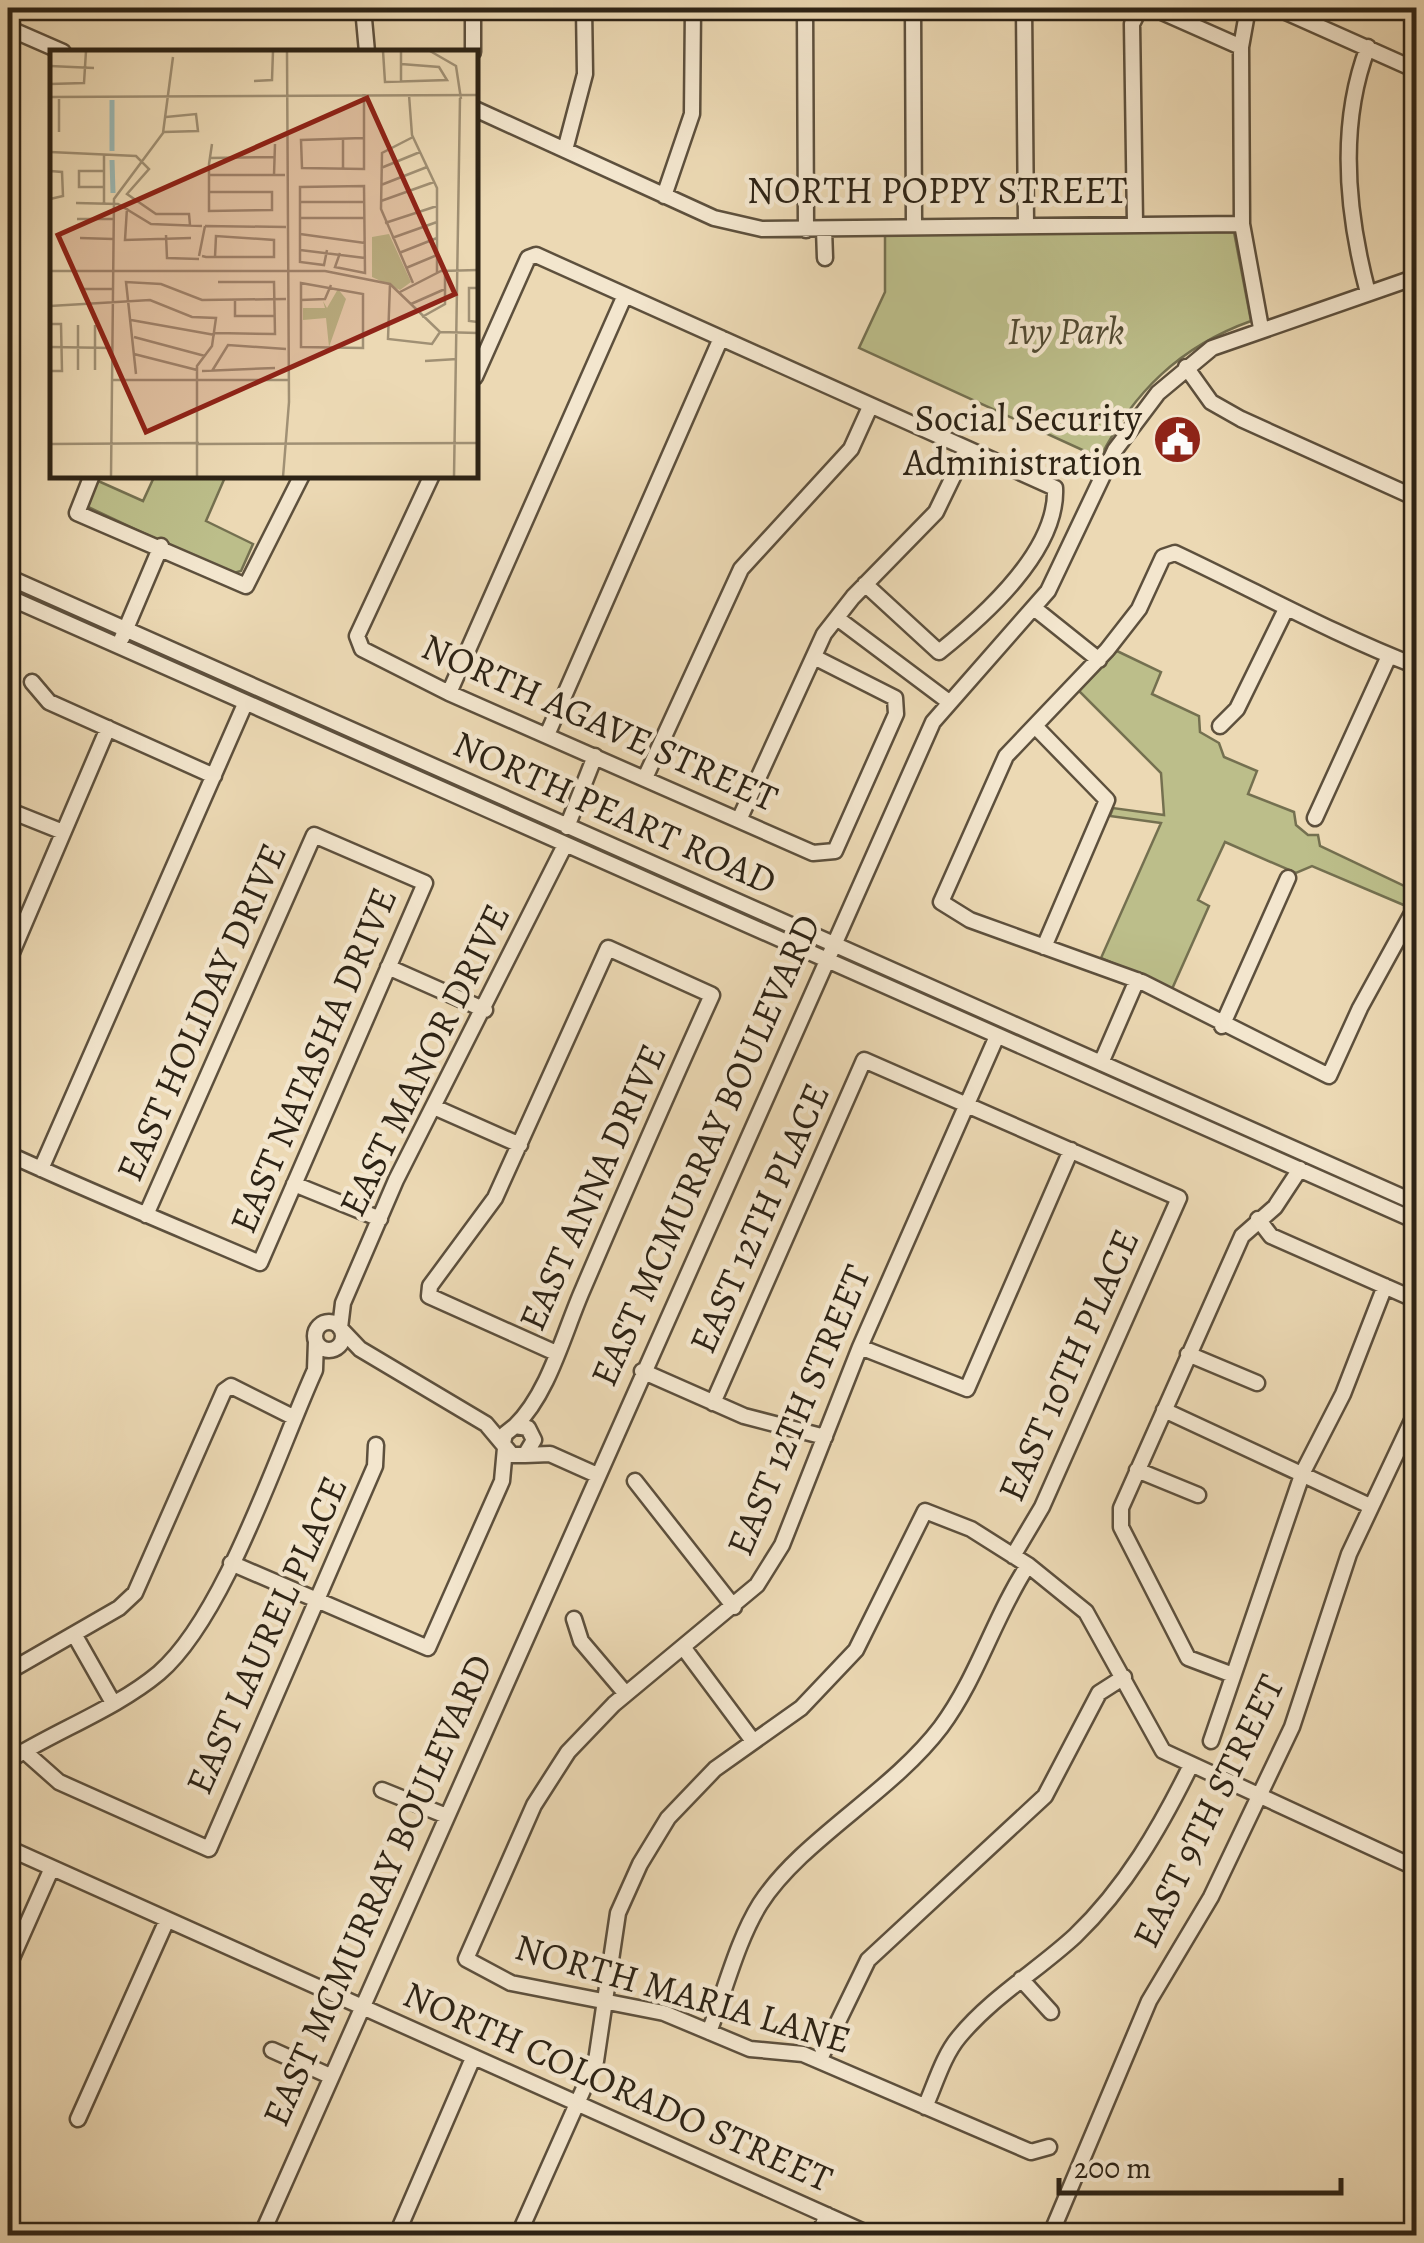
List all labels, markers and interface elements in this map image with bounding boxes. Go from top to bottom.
inset map [50,50,478,478]
street label: NORTH POPPY STREET [747,164,1128,216]
park label: Ivy Park [1007,305,1125,357]
place label: Social Security Administration [902,392,1143,488]
public building icon: Social Security Administration [1151,414,1203,466]
street label: NORTH AGAVE STREET [414,620,786,824]
street label: NORTH PEART ROAD [445,717,785,907]
street label: EAST HOLIDAY DRIVE [103,835,299,1189]
street label: EAST NATASHA DRIVE [217,879,409,1241]
street label: EAST MANOR DRIVE [326,895,522,1225]
street label: EAST MCMURRAY BOULEVARD [577,906,833,1394]
street label: EAST ANNA DRIVE [506,1035,678,1339]
street label: EAST 12TH PLACE [676,1075,842,1361]
street label: EAST 10TH PLACE [985,1221,1151,1509]
street label: EAST 12TH STREET [713,1257,883,1563]
street label: EAST LAUREL PLACE [173,1468,359,1802]
street label: EAST MCMURRAY BOULEVARD [249,1646,505,2134]
street label: EAST 9TH STREET [1120,1666,1297,1956]
street label: NORTH MARIA LANE [509,1920,857,2066]
street label: NORTH COLORADO STREET [395,1968,841,2204]
scale bar [1059,2133,1342,2195]
text: 200 m [1074,2148,1151,2188]

